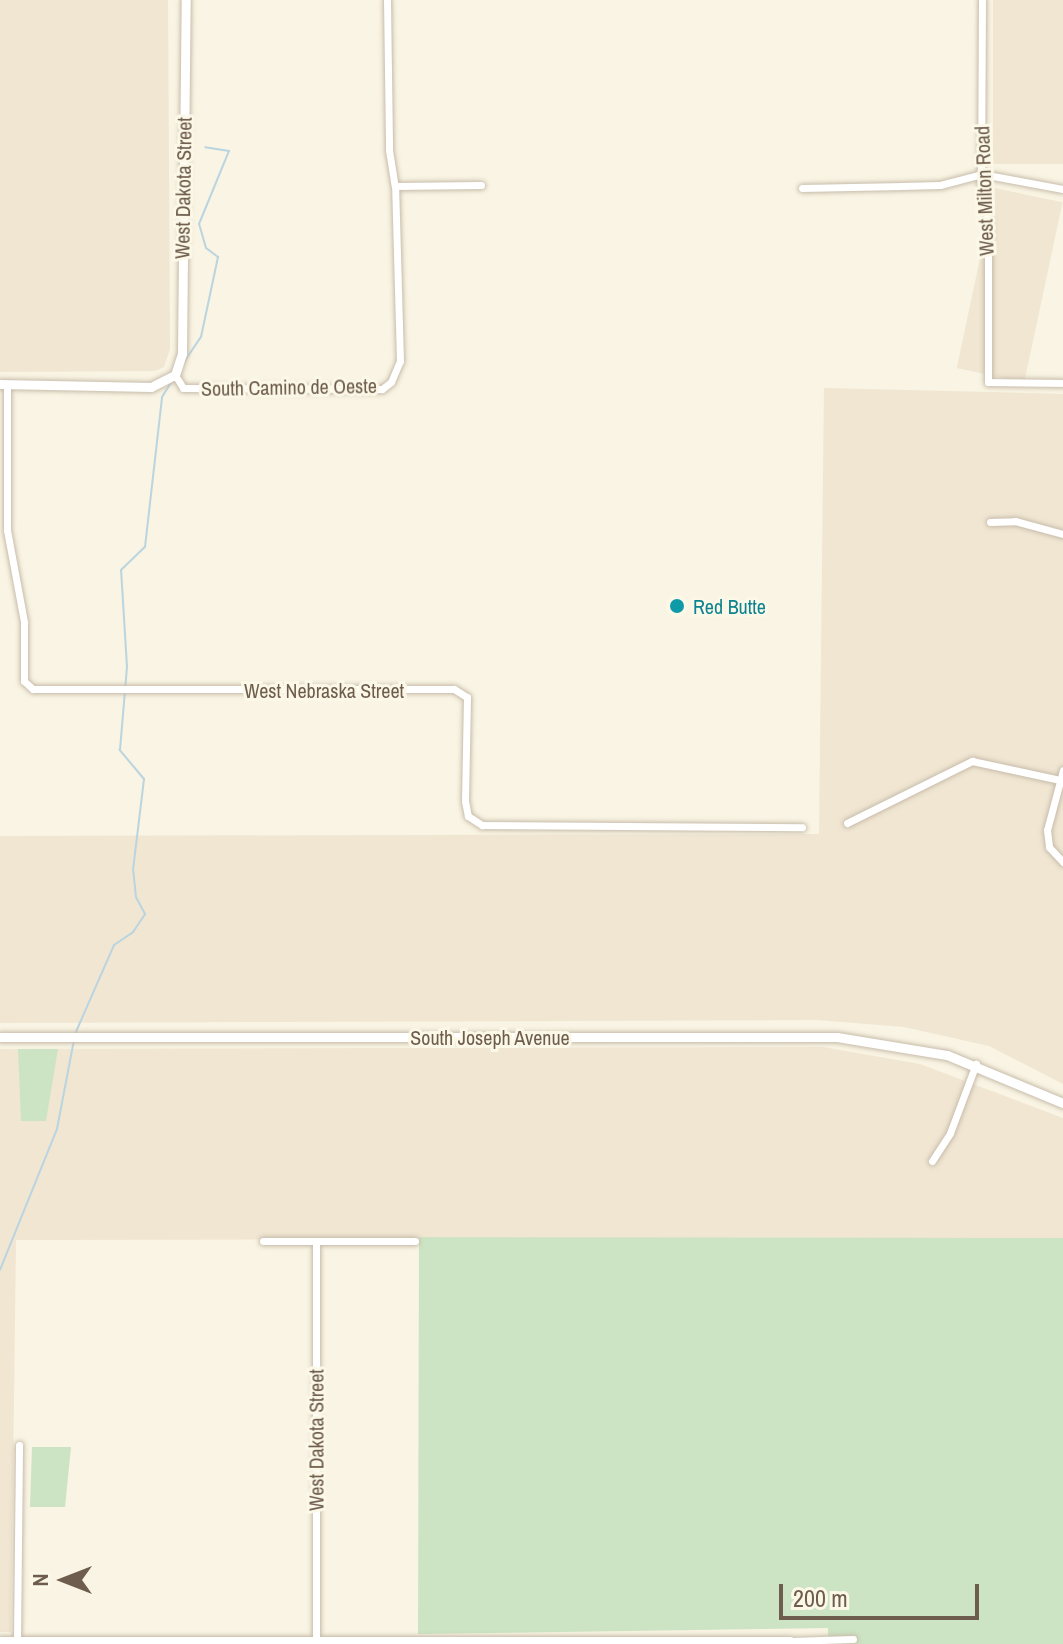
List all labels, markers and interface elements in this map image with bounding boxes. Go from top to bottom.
street label: West Dakota Street [170,117,196,259]
street label: West Milton Road [970,126,998,256]
street label: South Camino de Oeste [201,373,377,401]
place label: Red Butte [693,594,766,618]
marker: Red Butte [668,597,686,615]
street label: West Nebraska Street [244,678,404,702]
street label: South Joseph Avenue [410,1025,570,1049]
street label: West Dakota Street [304,1369,328,1511]
north arrow [24,1540,104,1620]
scale bar [783,1568,983,1618]
text: N [25,1573,55,1587]
text: 200 m [793,1582,848,1614]

